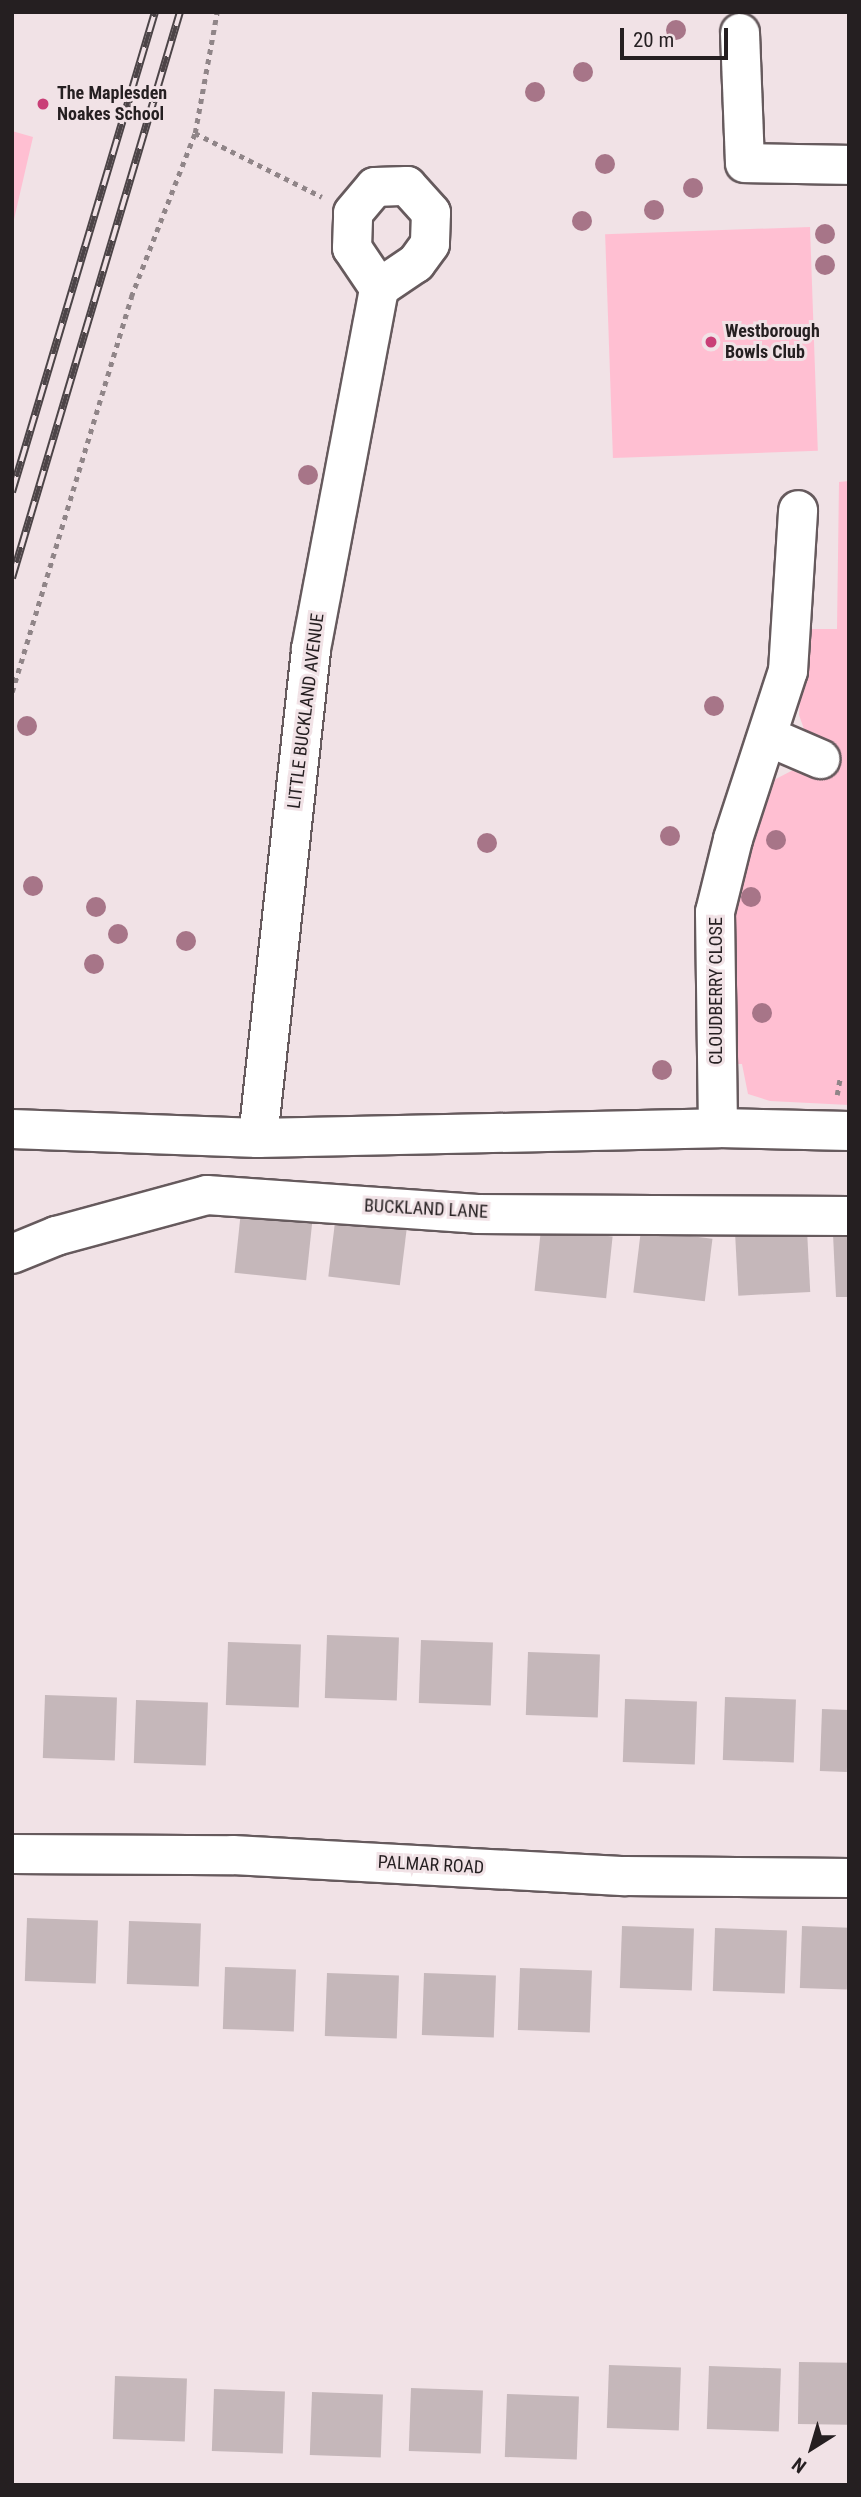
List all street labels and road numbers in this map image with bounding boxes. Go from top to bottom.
street label: LITTLE BUCKLAND AVENUE [283,612,329,810]
street label: CLOUDBERRY CLOSE [705,917,727,1065]
street label: BUCKLAND LANE [364,1195,488,1223]
street label: PALMAR ROAD [377,1851,485,1879]

